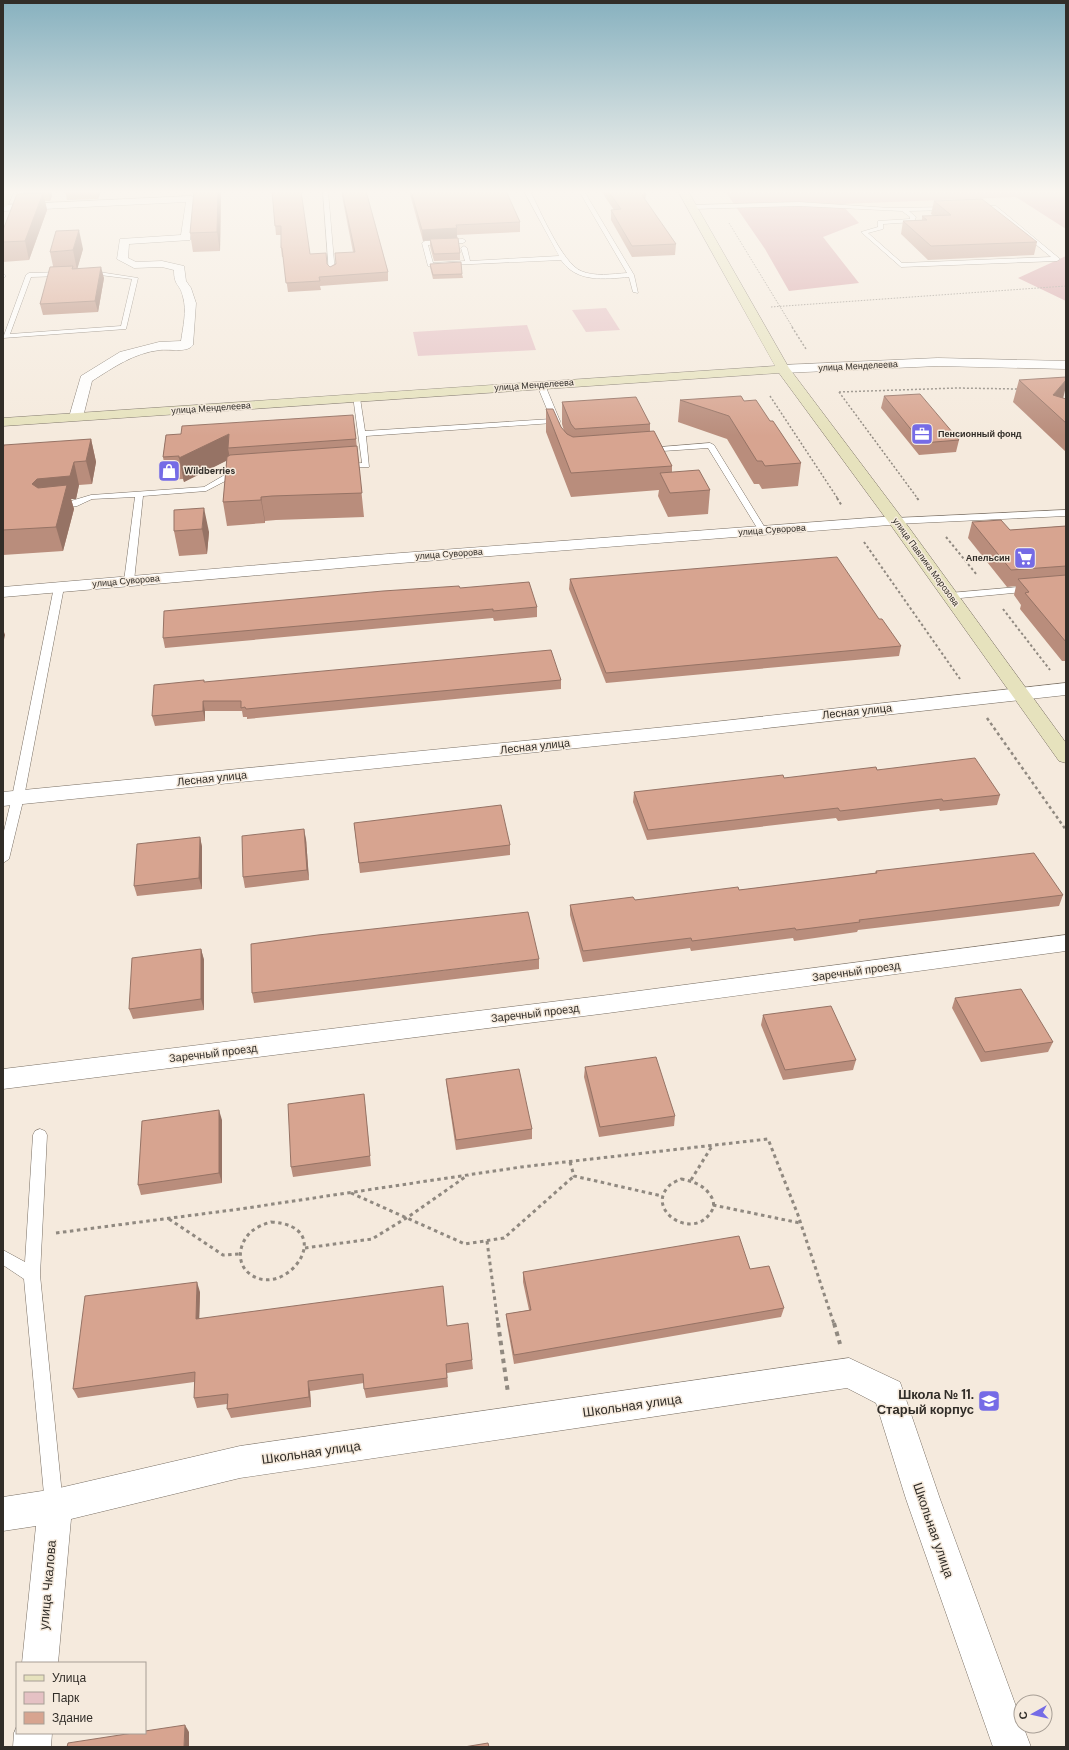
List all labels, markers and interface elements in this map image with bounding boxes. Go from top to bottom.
street label: улица Менделеева [818,358,898,374]
street label: улица Менделеева [494,376,574,394]
street label: улица Менделеева [171,399,251,417]
office icon: Пенсионный фонд [909,421,935,447]
place label: Пенсионный фонд [938,428,1022,440]
shop icon: Wildberries [156,458,182,484]
place label: Wildberries [184,465,235,477]
street label: улица Павлика Морозова [890,516,962,608]
street label: улица Суворова [738,522,806,538]
supermarket icon: Апельсин [1012,545,1038,571]
street label: улица Суворова [415,546,483,562]
place label: Апельсин [966,552,1010,564]
street label: улица Суворова [92,572,160,590]
street label: Лесная улица [821,700,893,722]
street label: Лесная улица [499,735,571,757]
street label: Лесная улица [176,767,248,789]
street label: Заречный проезд [811,958,901,984]
street label: Заречный проезд [490,1001,580,1025]
street label: Заречный проезд [168,1041,258,1065]
place label: Школа № 11. Старый корпус [877,1386,974,1418]
school or university icon: Школа № 11. Старый корпус [976,1388,1002,1414]
street label: Школьная улица [582,1390,683,1421]
street label: Школьная улица [261,1437,362,1468]
street label: Школьная улица [909,1480,958,1581]
street label: улица Чкалова [35,1539,60,1631]
legend [16,1662,146,1734]
text: Улица [52,1670,86,1686]
text: Парк [52,1690,80,1706]
north arrow [1013,1694,1053,1734]
text: Здание [52,1710,93,1726]
text: С [1016,1710,1031,1720]

